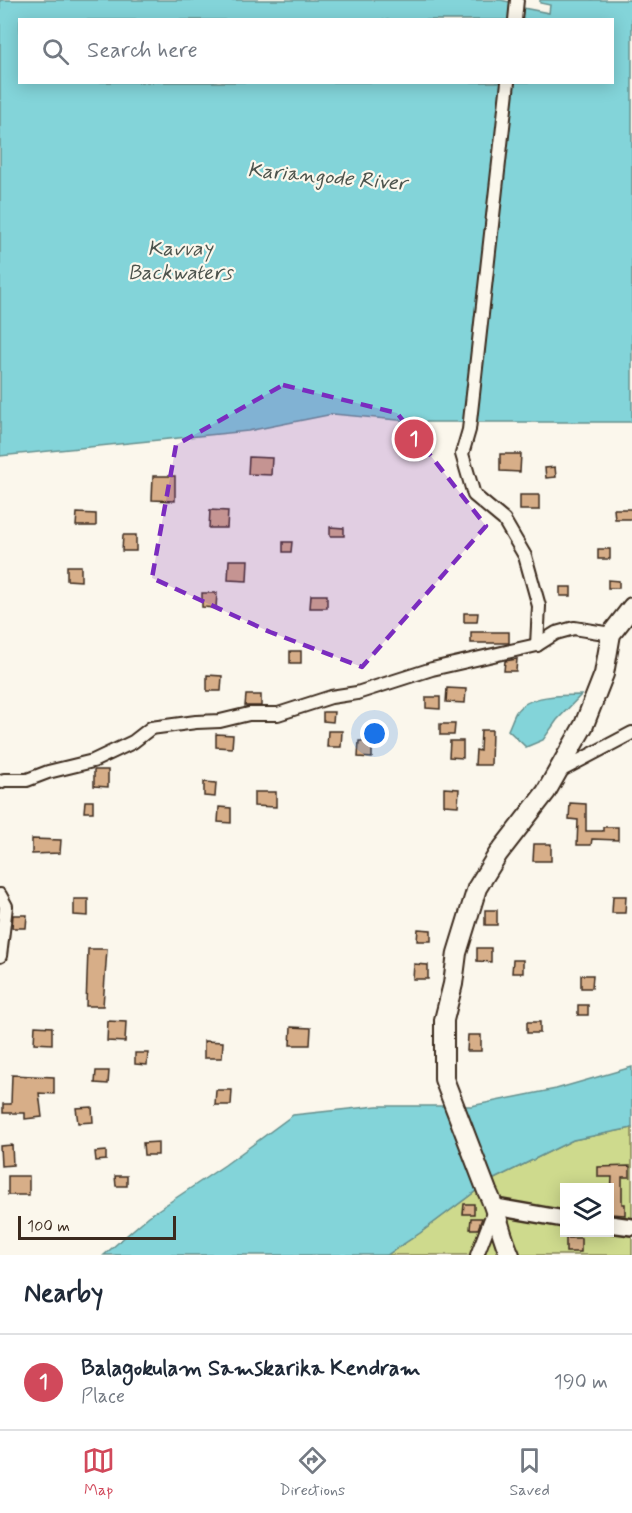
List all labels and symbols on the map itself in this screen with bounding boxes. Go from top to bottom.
water label: Kariangode River [246,156,411,198]
water label: Kavvay Backwaters [128,235,234,287]
pin: 1 [394,416,434,462]
your location [360,719,389,748]
scale bar [18,1213,176,1240]

